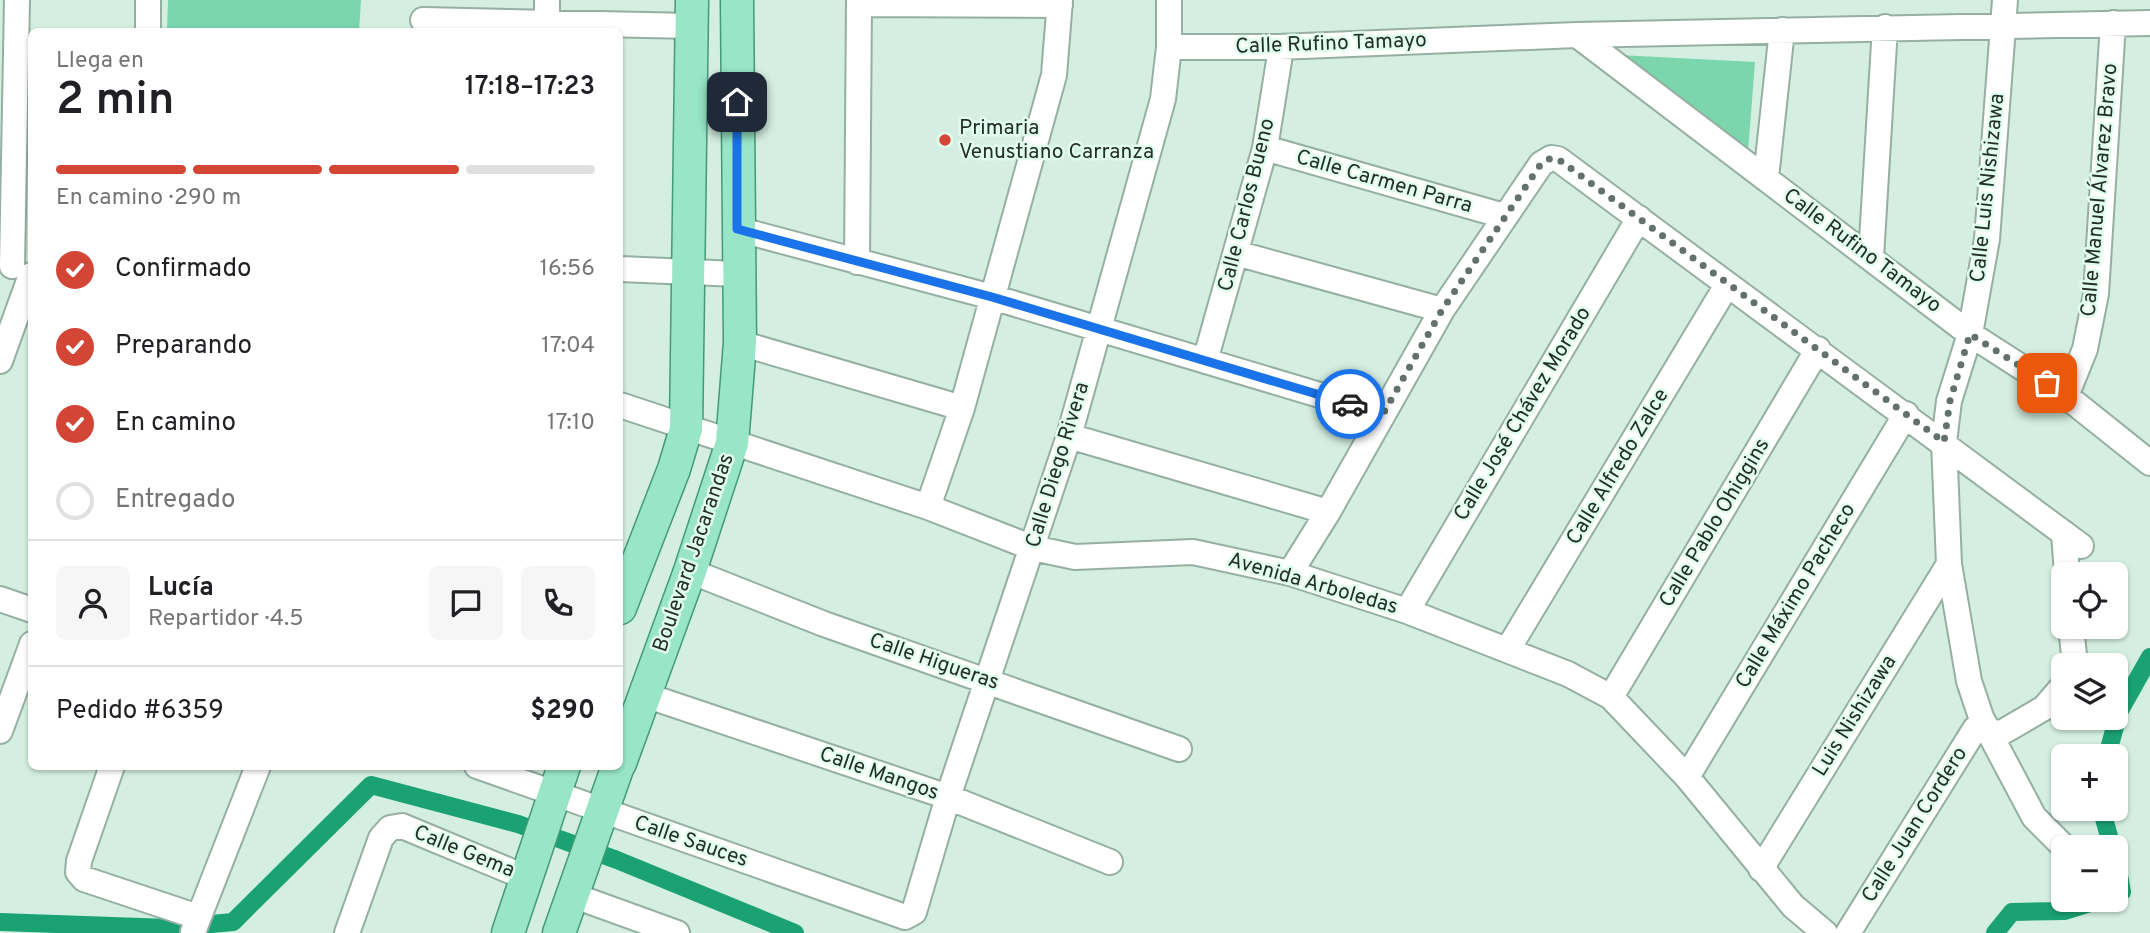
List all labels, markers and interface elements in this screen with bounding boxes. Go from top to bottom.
street label: Calle Rufino Tamayo [1235,27,1427,61]
text: Llega en [56,47,144,76]
street label: Calle Manuel Álvarez Bravo [2074,62,2125,318]
text: 17:18–17:23 [465,71,595,104]
text: 2 min [56,72,175,131]
pin [707,72,767,132]
icon: home [718,83,756,121]
street label: Calle Luis Nishizawa [1965,92,2011,284]
place label: Primaria Venustiano Carranza [959,115,1154,166]
street label: Calle Carlos Bueno [1212,116,1282,294]
marker: Primaria Venustiano Carranza [937,132,953,148]
street label: Calle Carmen Parra [1293,144,1475,220]
street label: Calle Rufino Tamayo [1777,183,1947,319]
text: En camino · 290 m [56,184,241,213]
icon: check [56,251,94,289]
text: Confirmado [115,253,252,286]
text: 16:56 [540,255,595,284]
street label: Calle José Chávez Morado [1448,302,1598,526]
icon: check [56,328,94,366]
text: Preparando [115,330,252,363]
text: 17:04 [541,332,595,361]
pin [2017,353,2077,413]
icon: bag [2028,364,2066,402]
courier [1315,369,1385,439]
street label: Calle Diego Rivera [1020,379,1096,551]
street label: Calle Alfredo Zalce [1561,384,1675,550]
icon: car [1331,385,1369,423]
icon: check [56,405,94,443]
text: En camino [115,407,236,440]
text: 17:10 [547,409,595,438]
street label: Calle Pablo Ohiggins [1654,433,1776,613]
street label: Boulevard Jacarandas [647,450,741,656]
text: Entregado [115,484,235,517]
street label: Calle Máximo Pacheco [1730,498,1862,694]
street label: Avenida Arboledas [1225,547,1401,621]
map controls [2051,562,2128,912]
button: locate [2051,562,2128,639]
button: person [56,566,130,640]
button: chat [429,566,503,640]
button: phone [521,566,595,640]
text: Lucía [148,572,214,605]
text: Repartidor · 4.5 [148,605,304,634]
street label: Calle Higueras [865,627,1003,697]
street label: Luis Nishizawa [1807,650,1903,782]
button: layers [2051,653,2128,730]
text: Pedido #6359 [56,695,224,728]
text: $290 [530,695,595,728]
street label: Calle Mangos [816,741,942,807]
street label: Calle Juan Cordero [1856,742,1974,908]
button: + [2051,744,2128,821]
street label: Calle Sauces [630,810,752,874]
street label: Calle Gema [409,819,519,885]
button: − [2051,835,2128,912]

